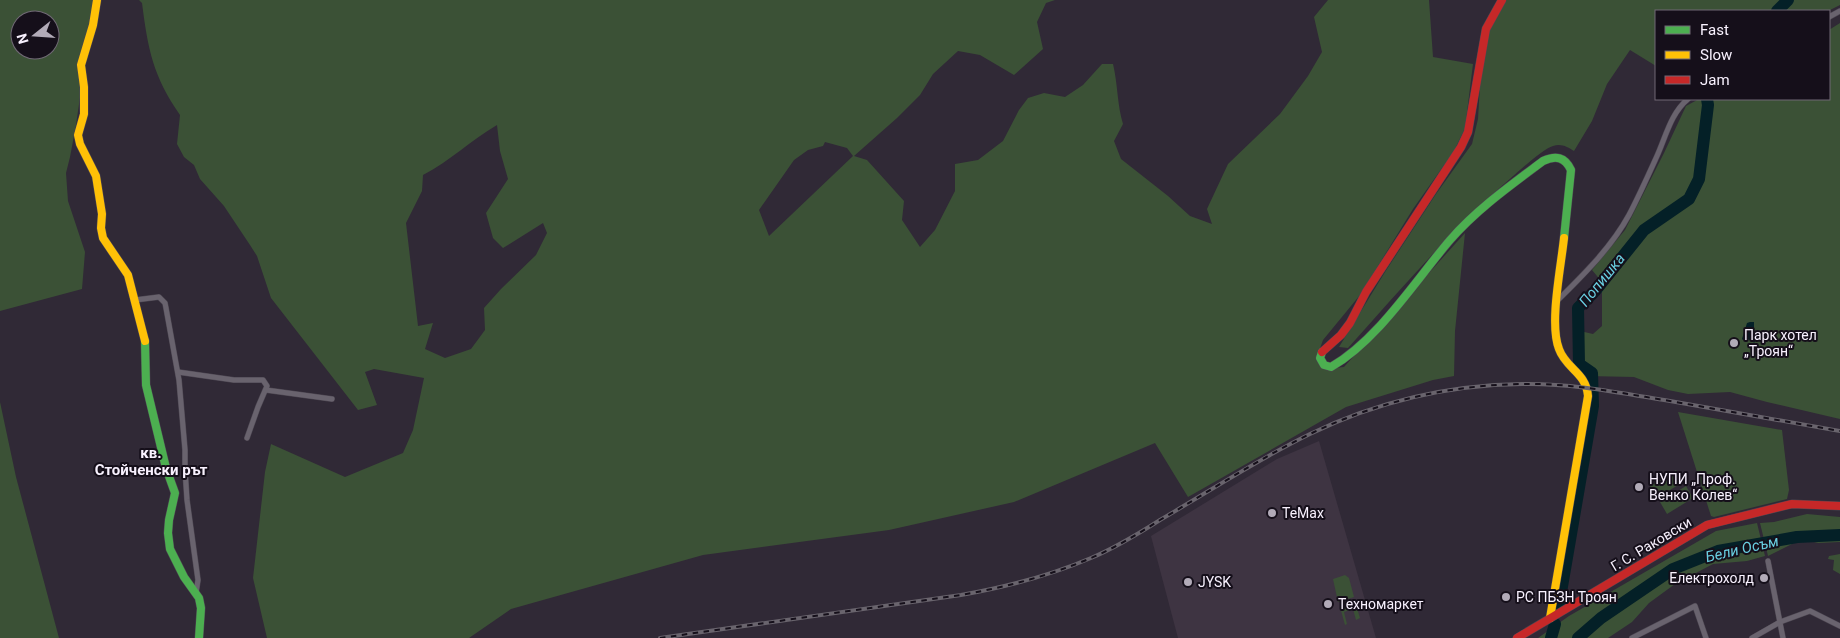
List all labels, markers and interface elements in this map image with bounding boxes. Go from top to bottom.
north arrow [10,10,60,60]
legend [1655,10,1830,100]
text: Fast [1700,21,1729,39]
text: N [13,32,32,46]
text: Slow [1700,46,1732,64]
text: Jam [1700,71,1730,89]
water label: Попишка [1575,250,1629,310]
place label: Парк хотел „Троян“ [1744,327,1817,359]
marker: Парк хотел „Троян“ [1728,337,1740,349]
district label: кв. Стойченски рът [95,444,208,479]
place label: НУПИ „Проф. Венко Колев“ [1649,471,1737,503]
marker: НУПИ „Проф. Венко Колев“ [1633,481,1645,493]
place label: ТеМах [1282,505,1324,521]
marker: ТеМах [1266,507,1278,519]
street label: Г. С. Раковски [1608,514,1694,574]
water label: Бели Осъм [1703,532,1781,566]
place label: Електрохолд [1669,570,1755,586]
marker: Електрохолд [1758,572,1770,584]
place label: JYSK [1198,574,1231,590]
marker: JYSK [1182,576,1194,588]
place label: РС ПБЗН Троян [1516,589,1617,605]
marker: РС ПБЗН Троян [1500,591,1512,603]
place label: Техномаркет [1338,596,1424,612]
marker: Техномаркет [1322,598,1334,610]

